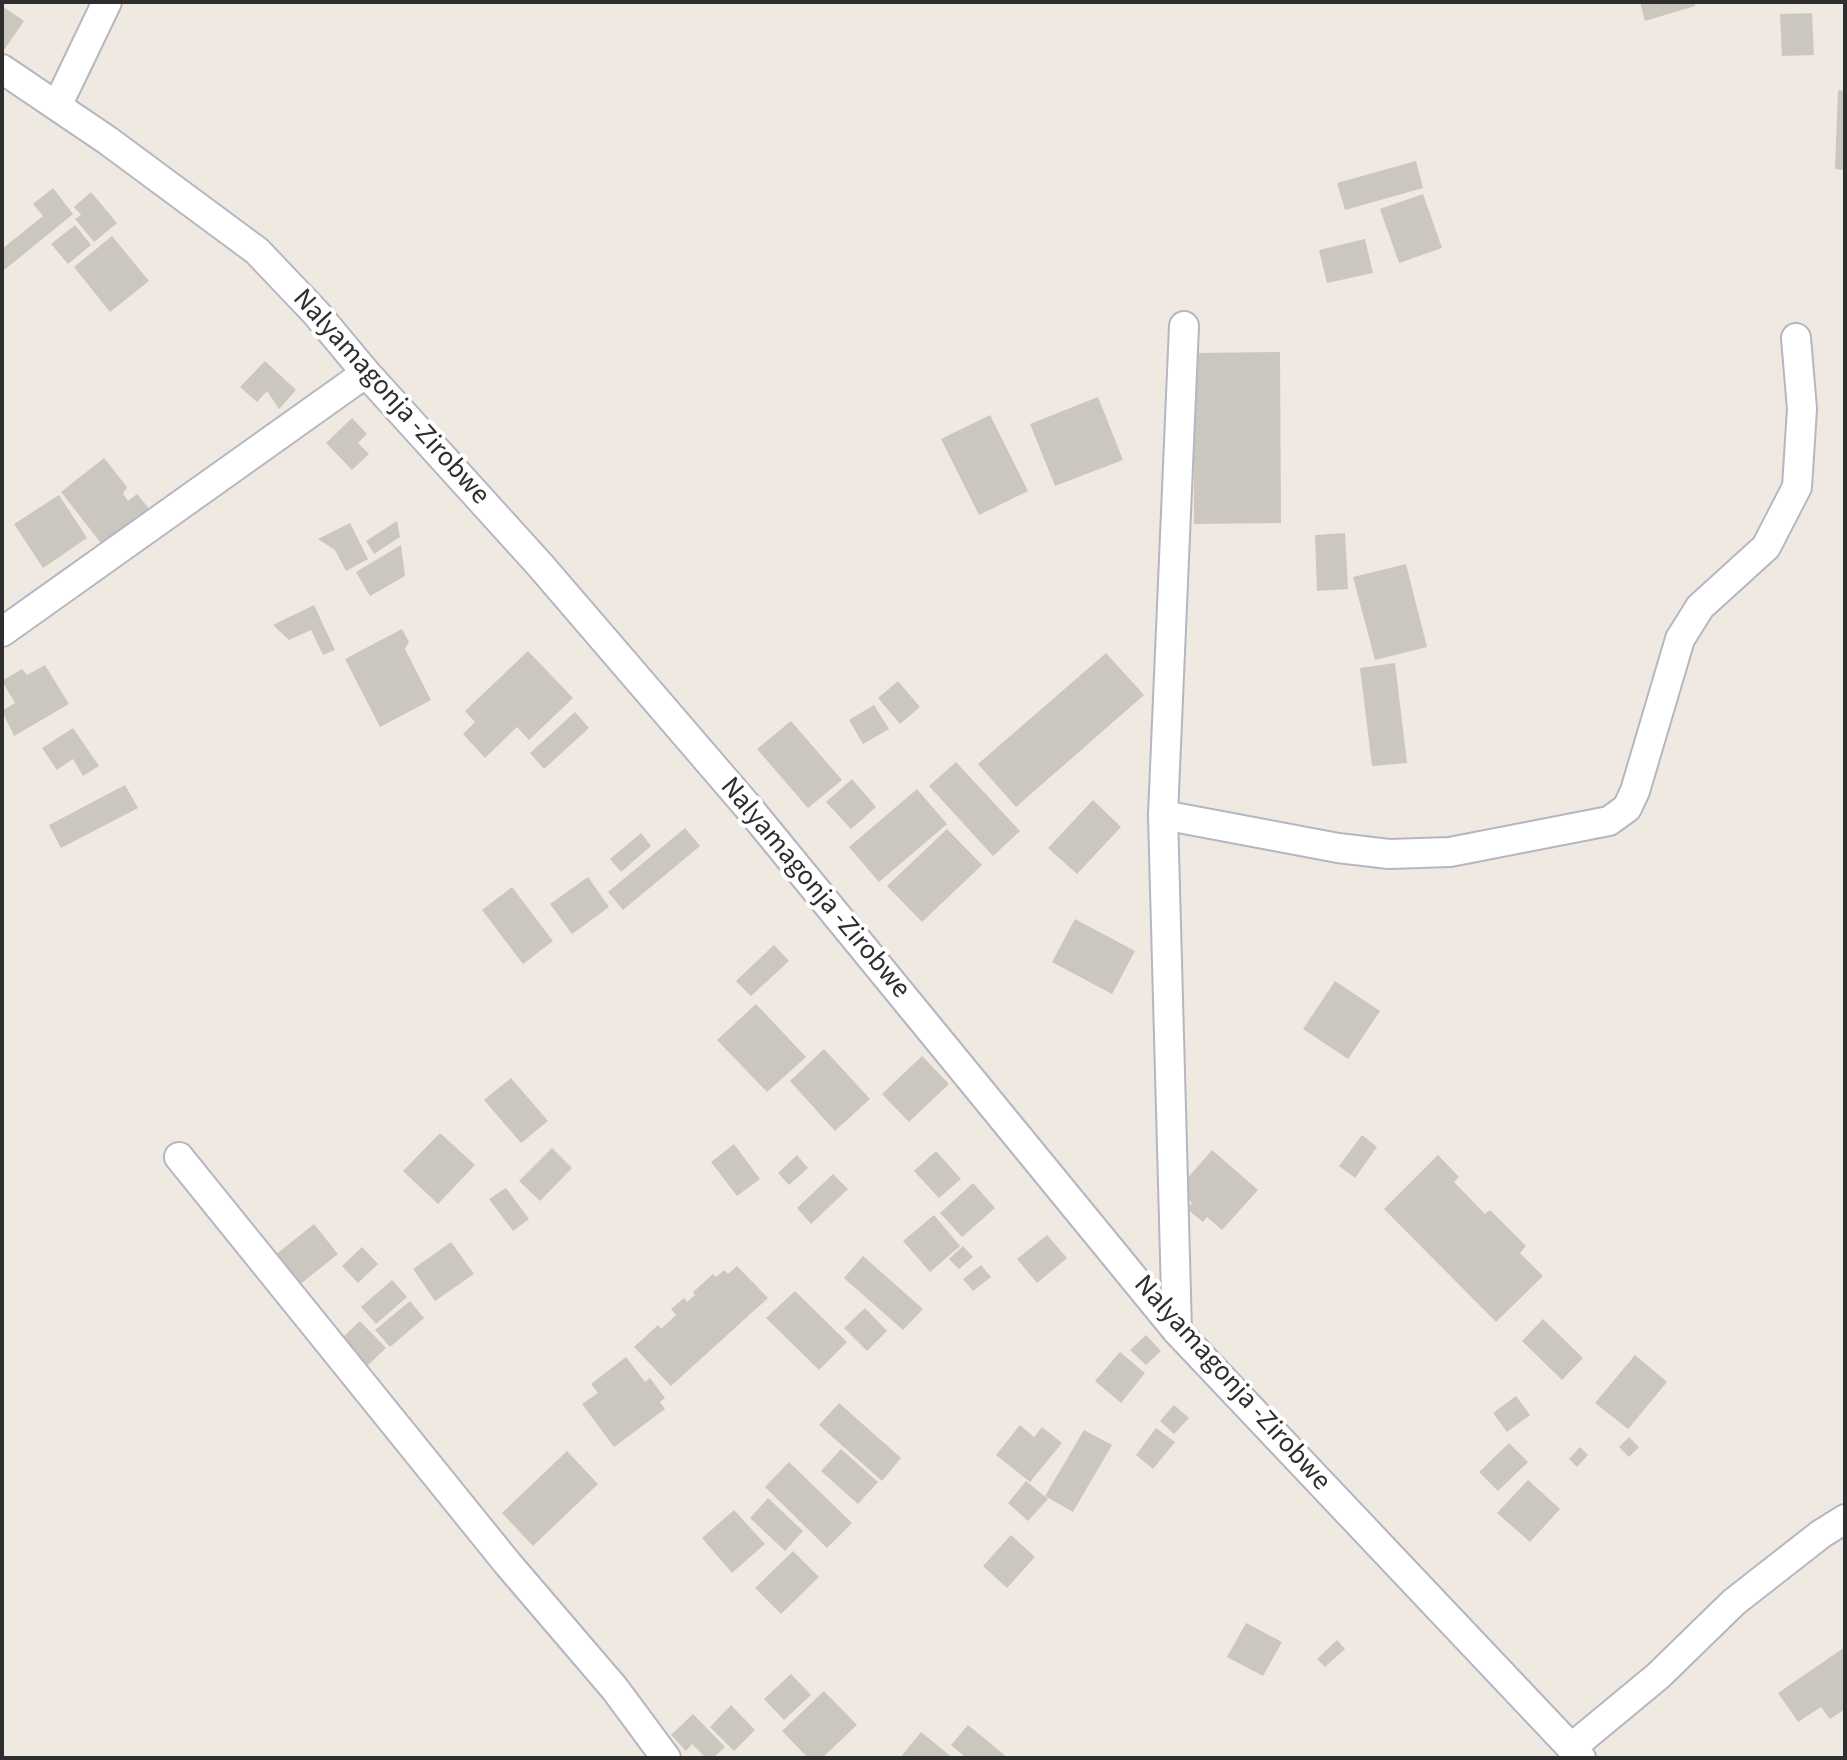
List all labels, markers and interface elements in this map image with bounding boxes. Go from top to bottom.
street label: Nalyamagonja -Zirobwe [284,283,496,513]
street label: Nalyamagonja -Zirobwe [712,772,916,1006]
street label: Nalyamagonja -Zirobwe [1125,1269,1337,1499]

